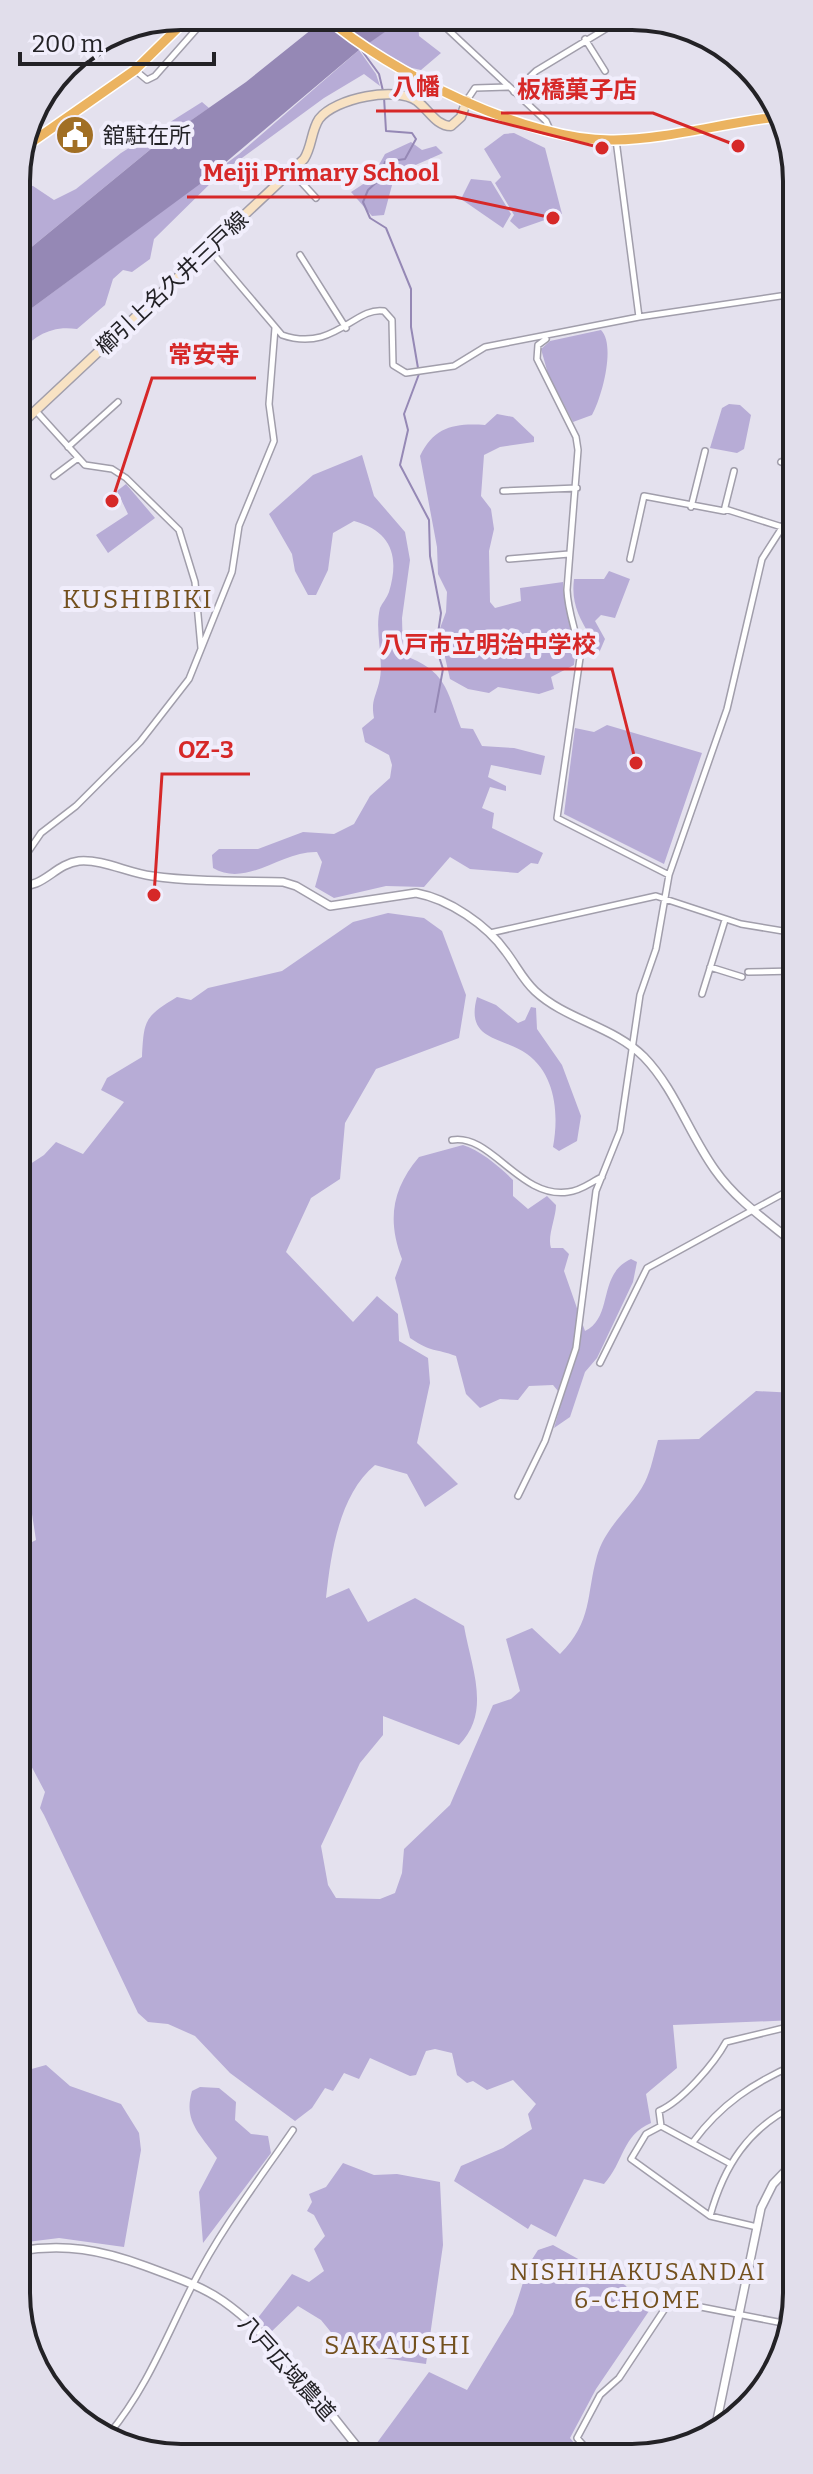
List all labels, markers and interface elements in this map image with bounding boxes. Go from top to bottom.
scale bar [20,16,214,66]
text: 200 m [32,30,104,58]
callout: 八幡 [376,63,456,111]
callout: 板橋菓子店 [501,65,653,113]
text: 八幡 [392,73,440,101]
text: 板橋菓子店 [517,76,637,104]
public building icon: 舘駐在所 [54,114,96,156]
place label: 舘駐在所 [103,122,191,149]
callout: Meiji Primary School [187,149,455,197]
text: Meiji Primary School [203,159,440,187]
street label: 櫛引上名久井三戸線 [90,206,254,360]
callout: 常安寺 [152,330,256,378]
text: 常安寺 [168,341,240,369]
district label: KUSHIBIKI [62,584,214,615]
callout: 八戸市立明治中学校 [364,621,612,669]
text: 八戸市立明治中学校 [380,631,596,659]
callout: OZ-3 [162,726,250,774]
text: OZ-3 [178,736,234,764]
district label: NISHIHAKUSANDAI 6-CHOME [509,2258,767,2314]
street label: 八戸広域農道 [233,2310,341,2426]
district label: SAKAUSHI [324,2330,472,2361]

